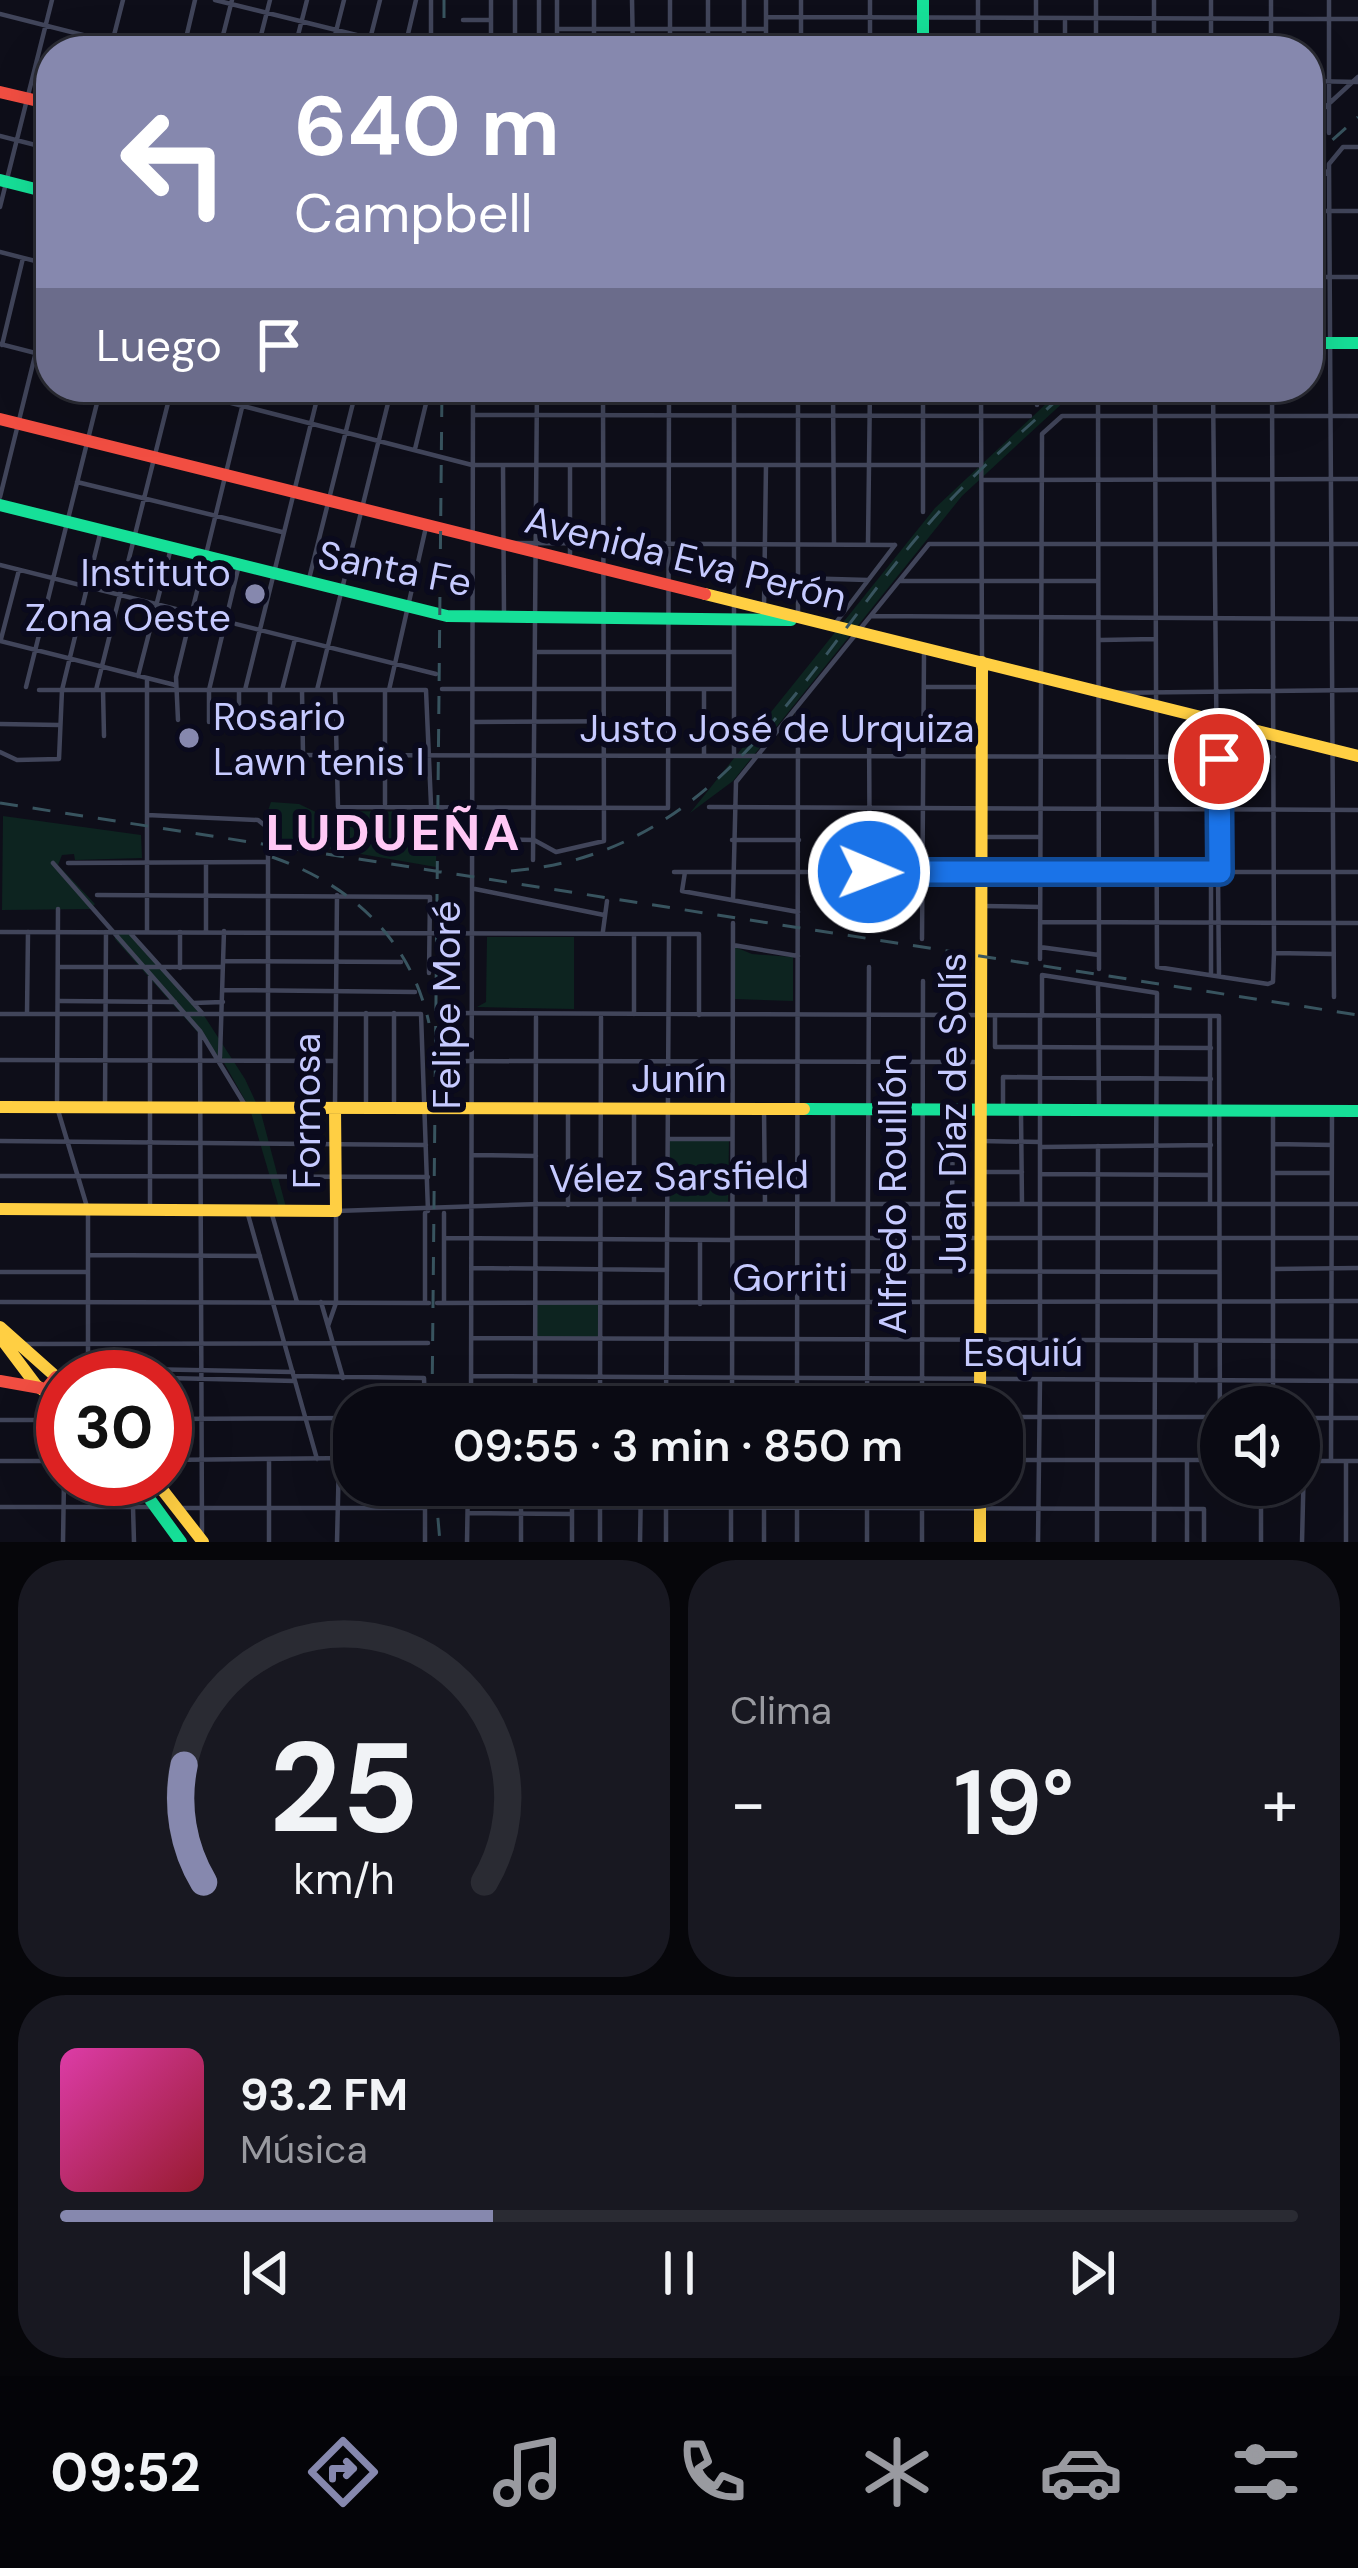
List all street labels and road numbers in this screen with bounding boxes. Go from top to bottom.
street label: Avenida Eva Perón [520,494,852,623]
street label: Santa Fe [314,529,476,608]
street label: Justo José de Urquiza [579,703,975,754]
street label: Felipe Moré [421,901,472,1109]
street label: Juan Díaz de Solís [927,953,978,1273]
street label: Formosa [281,1033,332,1189]
street label: Junín [631,1053,727,1104]
street label: Alfredo Rouillón [867,1053,918,1335]
street label: Vélez Sarsfield [549,1149,809,1204]
street label: Gorriti [732,1252,848,1303]
street label: Esquiú [963,1327,1083,1378]

